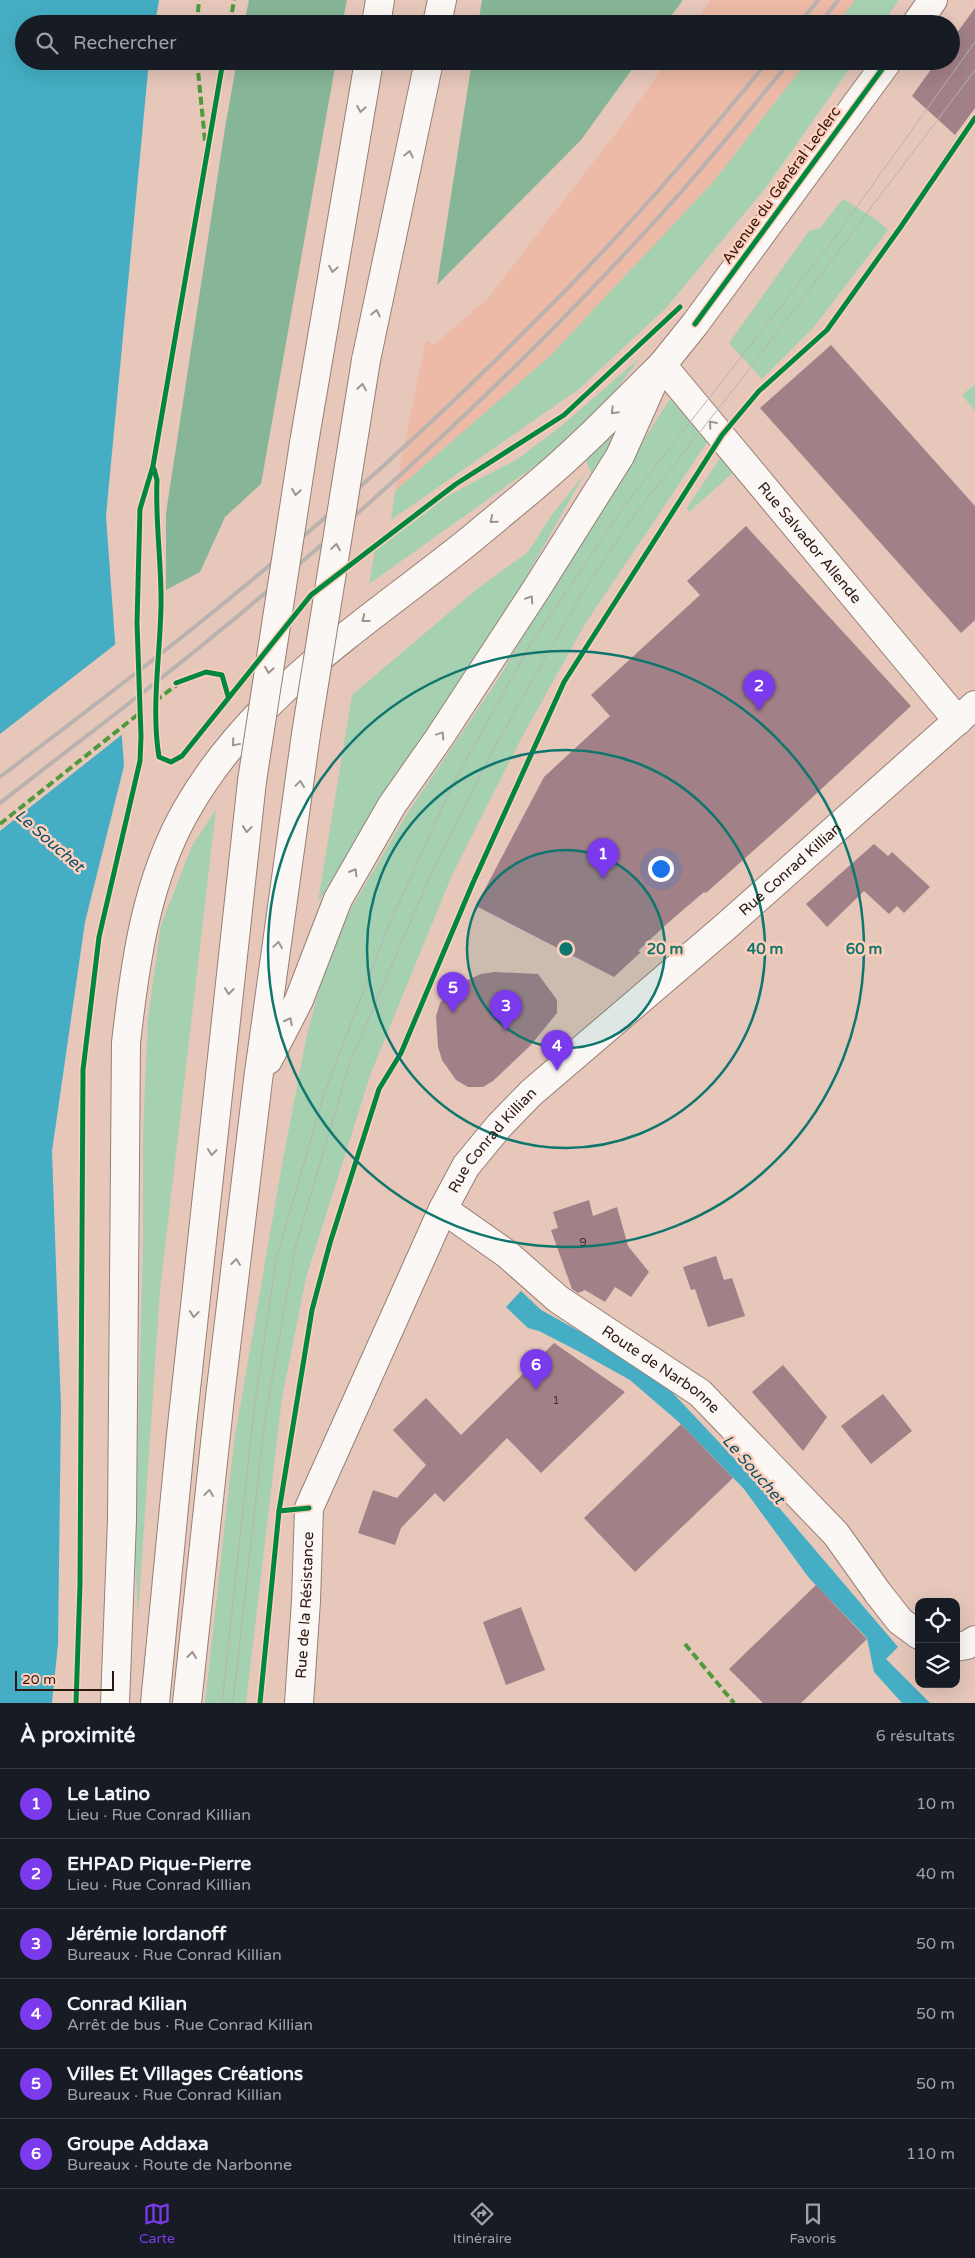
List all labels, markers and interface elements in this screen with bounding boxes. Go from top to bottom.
search box [15,15,960,70]
icon: search [33,29,61,57]
text: Rechercher [73,32,176,54]
street label: Avenue du Général Leclerc [718,103,844,267]
one-way arrow [356,105,366,114]
one-way arrow [404,149,414,158]
one-way arrow [329,265,339,274]
one-way arrow [370,308,381,317]
one-way arrow [356,382,367,390]
one-way arrow [611,405,620,414]
one-way arrow [709,421,718,430]
street label: Rue Salvador Allende [754,478,865,607]
one-way arrow [292,487,302,496]
one-way arrow [490,514,499,523]
one-way arrow [331,543,341,552]
one-way arrow [523,595,533,604]
one-way arrow [362,614,371,622]
one-way arrow [264,666,275,674]
pin: 2 [743,670,775,711]
one-way arrow [435,731,444,741]
one-way arrow [231,737,240,746]
one-way arrow [294,779,305,787]
water label: Le Souchet [11,805,89,877]
street label: Rue Conrad Killian [735,819,845,919]
one-way arrow [242,826,253,834]
pin: 1 [587,838,619,879]
your location [648,856,674,882]
one-way arrow [347,869,357,878]
one-way arrow [272,940,283,948]
centre of rings [557,940,575,958]
text: 20 m [647,940,683,958]
text: 40 m [747,940,783,958]
text: 60 m [846,940,882,958]
pin: 5 [437,972,469,1013]
one-way arrow [224,987,235,995]
pin: 3 [490,990,522,1031]
one-way arrow [283,1017,293,1026]
pin: 4 [541,1030,573,1071]
street label: Rue Conrad Killian [444,1084,540,1196]
one-way arrow [207,1149,218,1157]
house number: 9 [579,1235,587,1249]
one-way arrow [230,1258,241,1266]
one-way arrow [189,1310,200,1318]
street label: Route de Narbonne [598,1322,724,1417]
pin: 6 [520,1349,552,1390]
house number: 1 [552,1393,560,1407]
water label: Le Souchet [718,1431,790,1510]
one-way arrow [203,1489,214,1497]
street label: Rue de la Résistance [292,1531,317,1679]
map controls [915,1598,960,1688]
button: locate [915,1598,960,1643]
button: layers [915,1643,960,1688]
one-way arrow [186,1650,197,1658]
scale bar [15,1668,114,1691]
text: 20 m [22,1671,56,1688]
text: À proximité [20,1723,135,1748]
text: 6 résultats [876,1726,955,1746]
text: Le Latino [67,1783,150,1805]
text: 1 [31,1794,41,1814]
text: 10 m [916,1794,955,1814]
text: Lieu · Rue Conrad Killian [67,1805,251,1825]
text: EHPAD Pique-Pierre [67,1853,251,1875]
text: 2 [31,1864,41,1884]
text: 40 m [916,1864,955,1884]
text: Lieu · Rue Conrad Killian [67,1875,251,1895]
text: Jérémie Iordanoff [67,1923,226,1945]
text: 3 [31,1934,41,1954]
text: 50 m [916,1934,955,1954]
text: Bureaux · Rue Conrad Killian [67,1945,282,1965]
text: Conrad Kilian [67,1993,187,2015]
text: 4 [31,2004,41,2024]
text: 50 m [916,2004,955,2024]
text: Arrêt de bus · Rue Conrad Killian [67,2015,313,2035]
text: Villes Et Villages Créations [67,2063,303,2085]
text: 5 [31,2074,41,2094]
text: 50 m [916,2074,955,2094]
text: Bureaux · Rue Conrad Killian [67,2085,282,2105]
text: Groupe Addaxa [67,2133,209,2155]
text: 6 [31,2144,41,2164]
text: 110 m [906,2144,955,2164]
text: Bureaux · Route de Narbonne [67,2155,292,2175]
tab: Carte [139,2200,175,2247]
tab: Itinéraire [453,2200,512,2247]
tab: Favoris [790,2200,836,2247]

